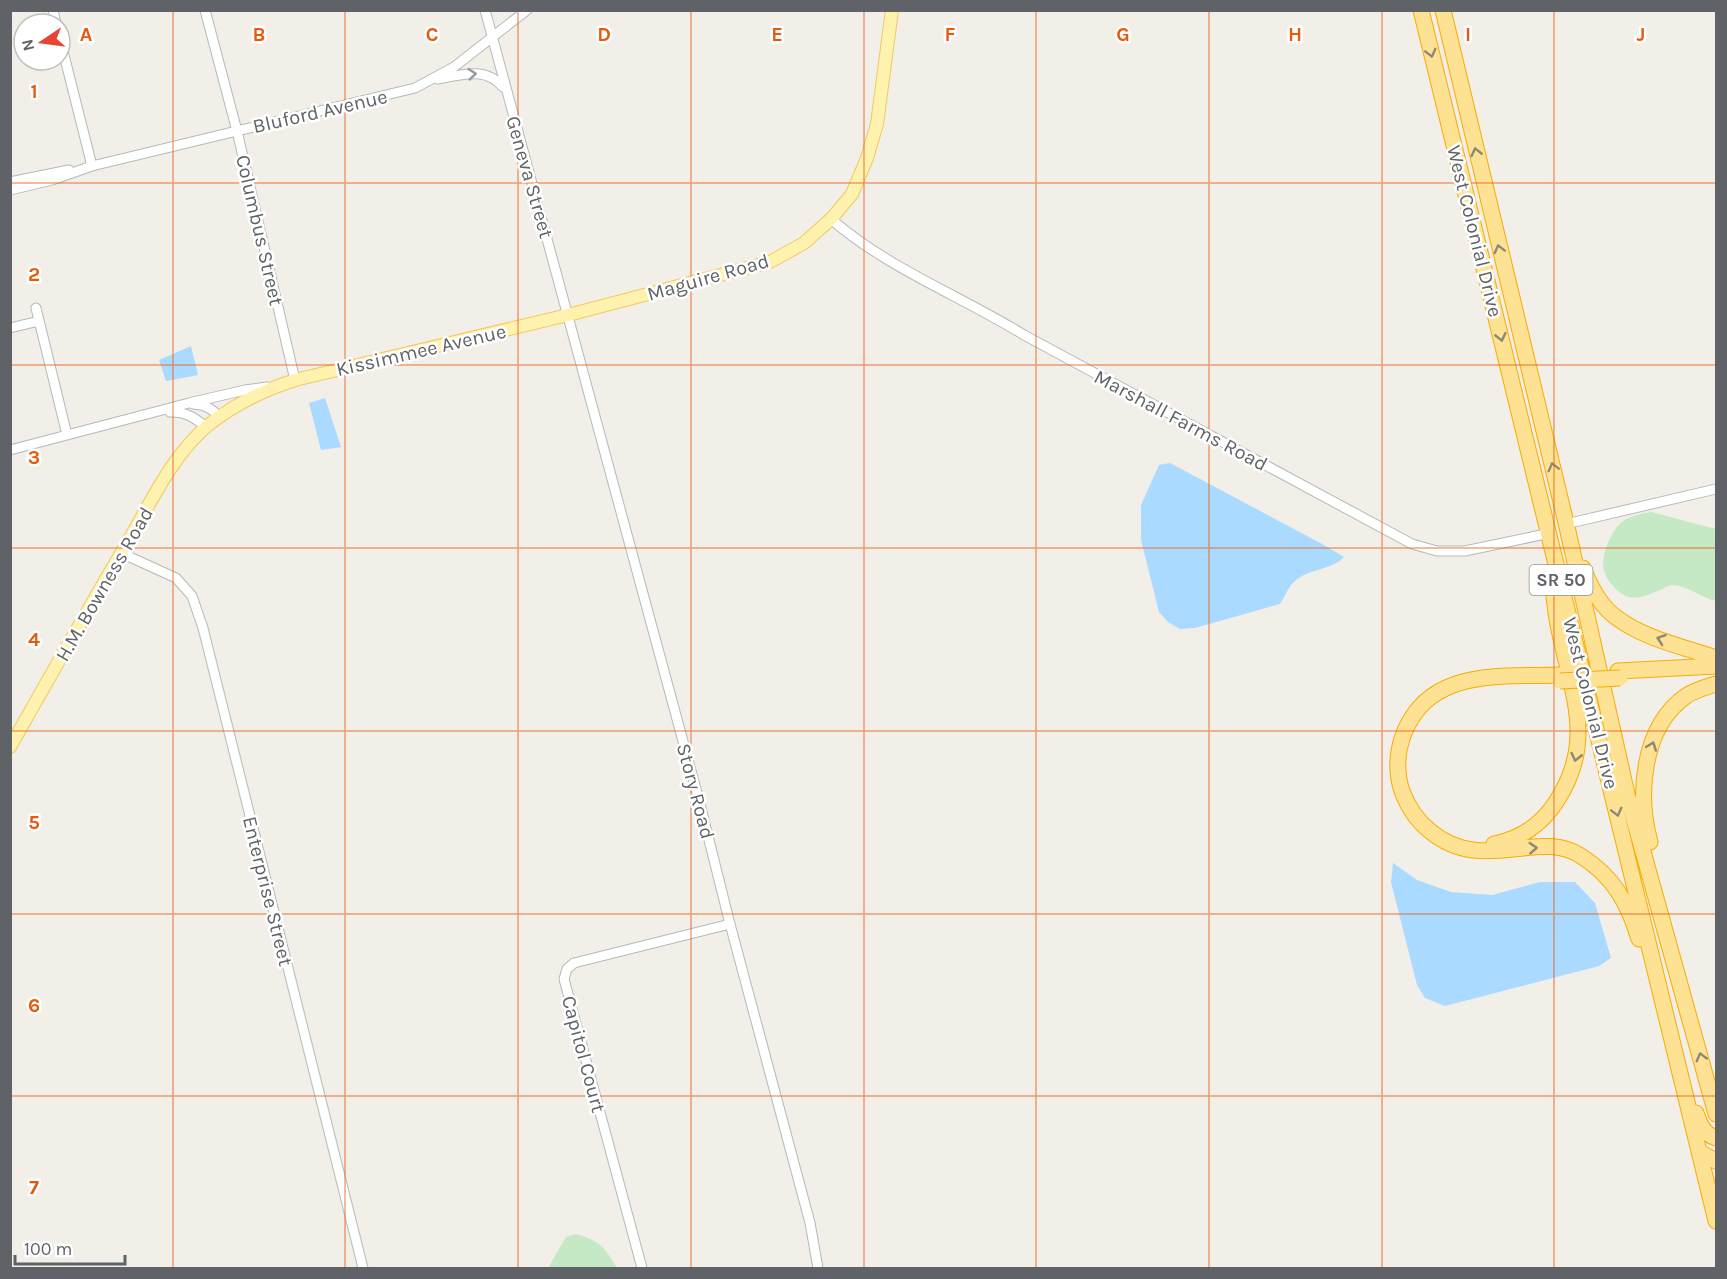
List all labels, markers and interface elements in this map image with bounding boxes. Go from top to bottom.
north arrow [12,12,72,72]
text: A [80,23,93,46]
text: B [253,23,265,46]
text: C [426,23,438,46]
text: D [597,23,611,46]
text: E [771,23,783,46]
text: F [945,23,956,46]
text: G [1116,23,1130,46]
text: H [1288,23,1302,46]
text: I [1465,23,1471,46]
text: J [1637,23,1645,46]
text: N [17,38,38,53]
one-way arrow [1424,48,1437,58]
one-way arrow [467,68,476,81]
text: 1 [30,80,38,103]
street label: Bluford Avenue [250,85,390,138]
street label: Geneva Street [501,113,558,241]
street label: West Colonial Drive [1442,143,1507,319]
one-way arrow [1471,148,1484,158]
street label: Columbus Street [231,153,288,308]
one-way arrow [1494,244,1507,254]
street label: Maguire Road [645,249,772,306]
text: 2 [28,263,40,286]
street label: Kissimmee Avenue [334,320,508,381]
one-way arrow [1494,331,1507,341]
street label: Marshall Farms Road [1090,365,1271,476]
text: 3 [28,446,40,469]
one-way arrow [1547,462,1560,472]
street label: H.M. Bowness Road [51,503,158,665]
road number: SR 50 [1530,565,1592,595]
street label: West Colonial Drive [1558,615,1623,791]
text: 4 [28,628,40,651]
one-way arrow [1656,633,1667,646]
street label: Story Road [672,741,719,841]
one-way arrow [1644,741,1657,752]
one-way arrow [1570,751,1583,761]
one-way arrow [1610,806,1623,816]
text: 5 [28,811,40,834]
street label: Enterprise Street [238,814,297,969]
one-way arrow [1528,842,1537,855]
street label: Capitol Court [557,993,610,1115]
text: 6 [28,994,40,1017]
one-way arrow [1696,1052,1709,1062]
text: 7 [29,1176,39,1199]
scale bar [15,1228,124,1266]
text: 100 m [24,1238,72,1260]

